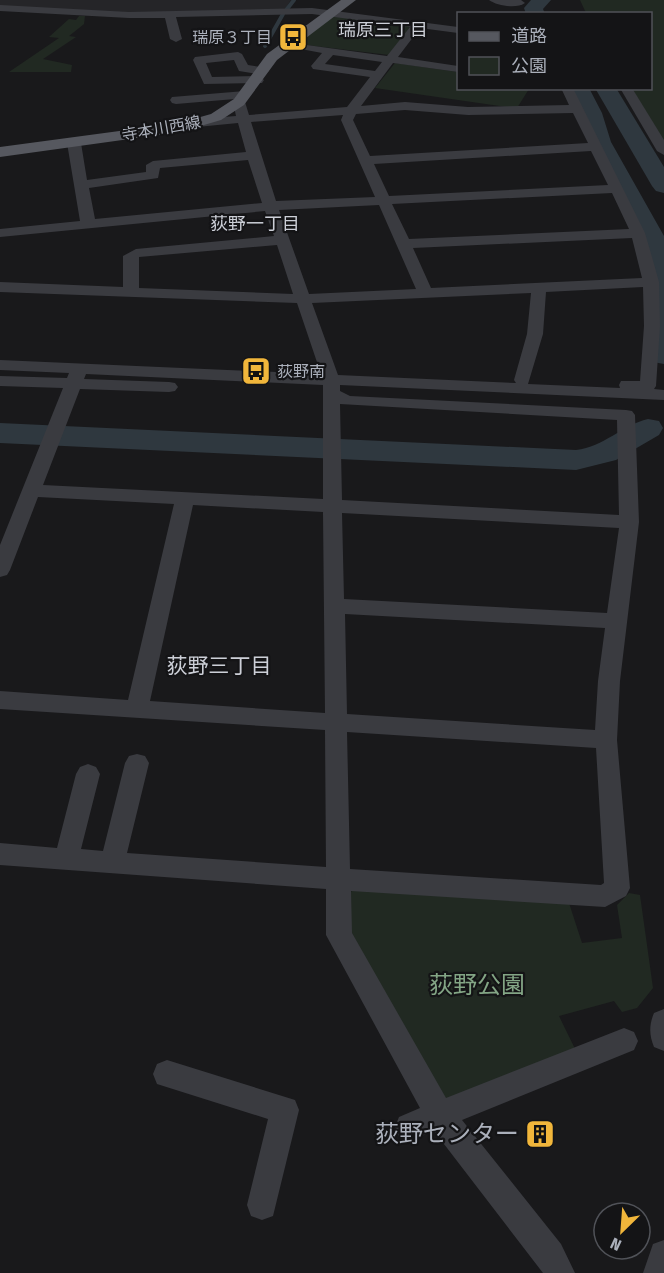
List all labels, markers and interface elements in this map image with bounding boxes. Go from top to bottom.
legend [457,12,652,90]
district label: 瑞原三丁目 [338,19,428,41]
bus stop icon: 瑞原３丁目 [277,21,309,53]
text: 道路 [511,25,547,47]
place label: 瑞原３丁目 [192,28,272,47]
text: 公園 [511,55,547,77]
street label: 寺本川西線 [120,112,202,145]
district label: 荻野一丁目 [210,213,300,235]
bus stop icon: 荻野南 [240,355,272,387]
place label: 荻野南 [277,362,325,381]
district label: 荻野三丁目 [167,653,272,679]
park label: 荻野公園 [429,971,525,999]
building icon: 荻野センター [524,1118,556,1150]
place label: 荻野センター [375,1120,519,1148]
north arrow [592,1201,652,1261]
text: N [608,1234,624,1255]

